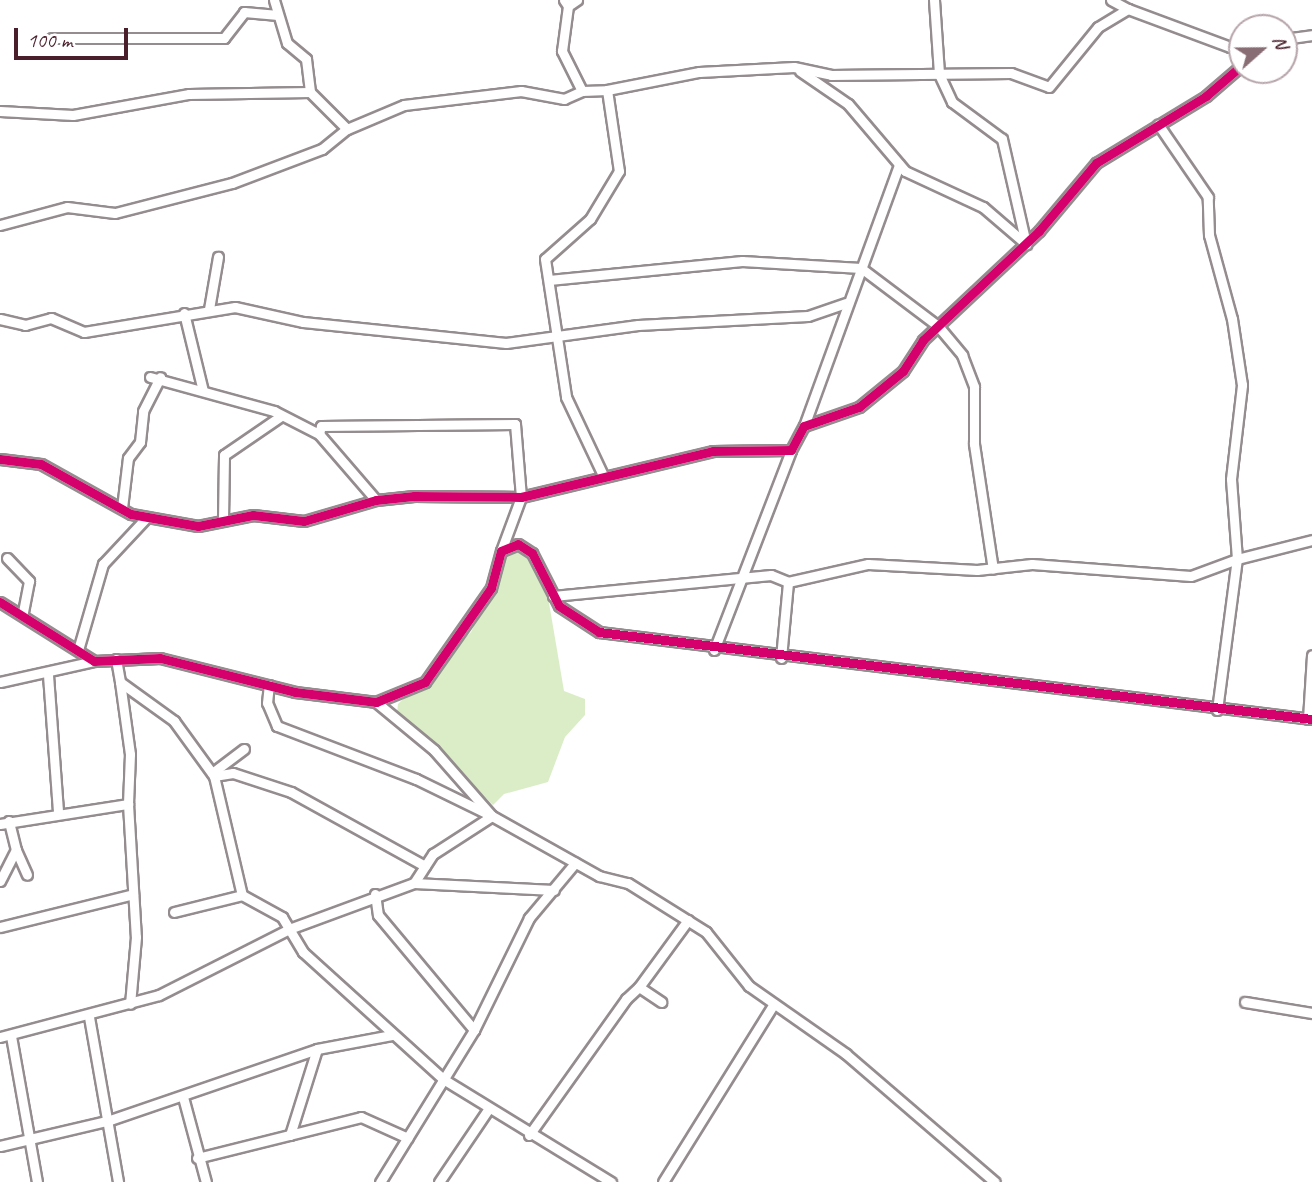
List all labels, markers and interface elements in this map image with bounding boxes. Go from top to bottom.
scale bar [18,14,131,58]
north arrow [1228,14,1298,84]
text: 100 m [27,27,72,53]
text: N [1267,32,1294,52]

